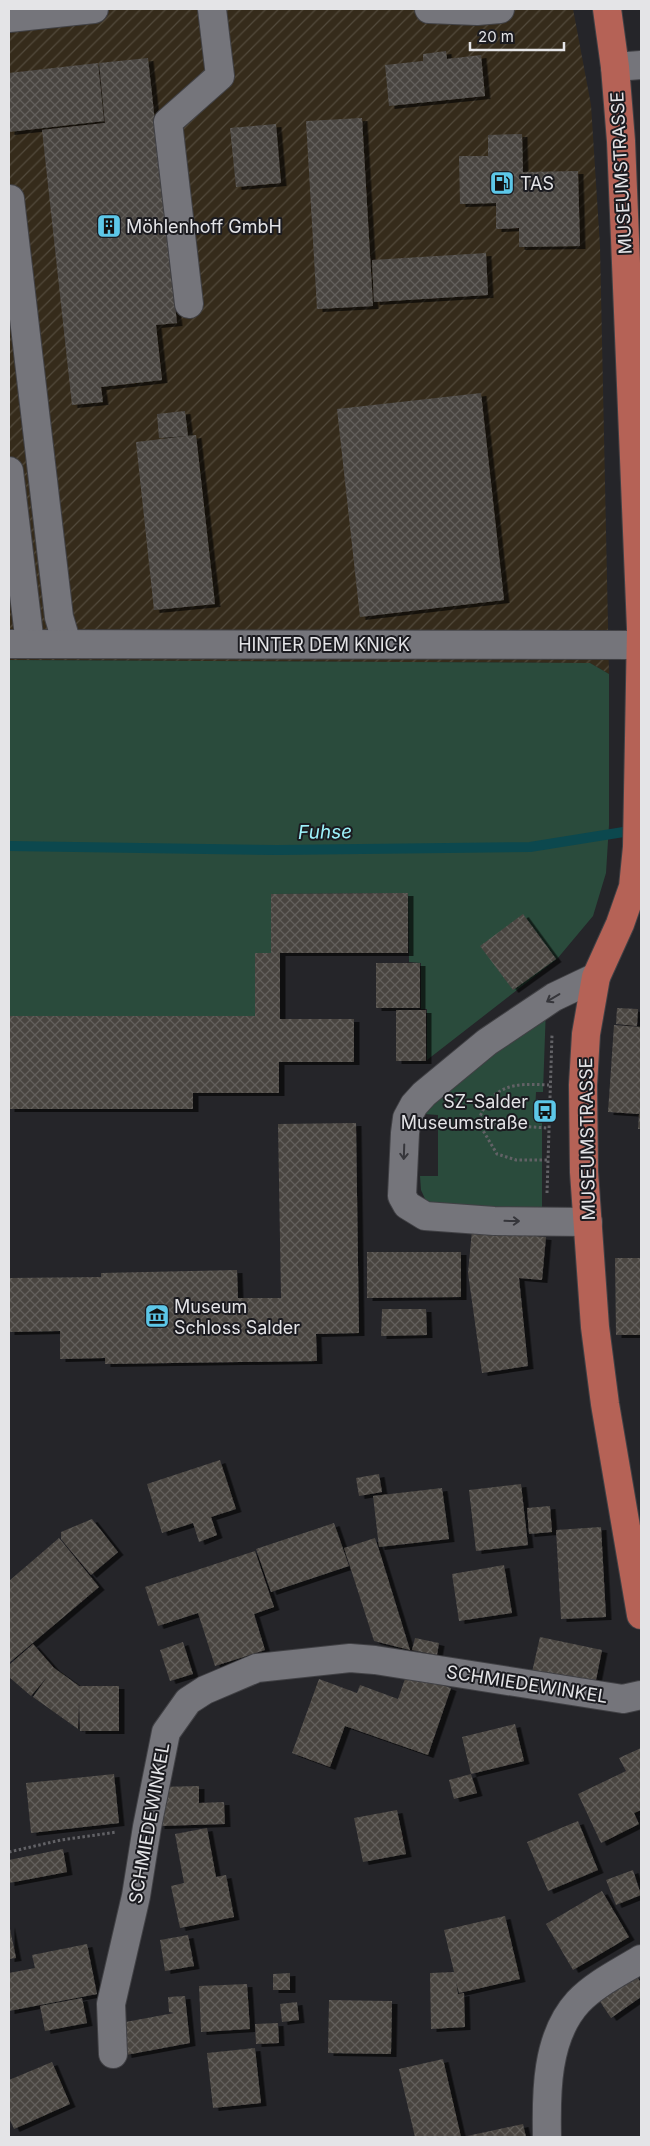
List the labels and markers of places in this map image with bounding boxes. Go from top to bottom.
fuel station icon: TAS [489,170,515,196]
place label: TAS [520,173,554,194]
building icon: Möhlenhoff GmbH [96,213,122,239]
place label: Möhlenhoff GmbH [126,216,282,237]
place label: SZ-Salder Museumstraße [401,1091,528,1133]
bus stop icon: SZ-Salder Museumstraße [532,1098,558,1124]
place label: Museum Schloss Salder [174,1296,300,1338]
museum icon: Museum Schloss Salder [144,1303,170,1329]

